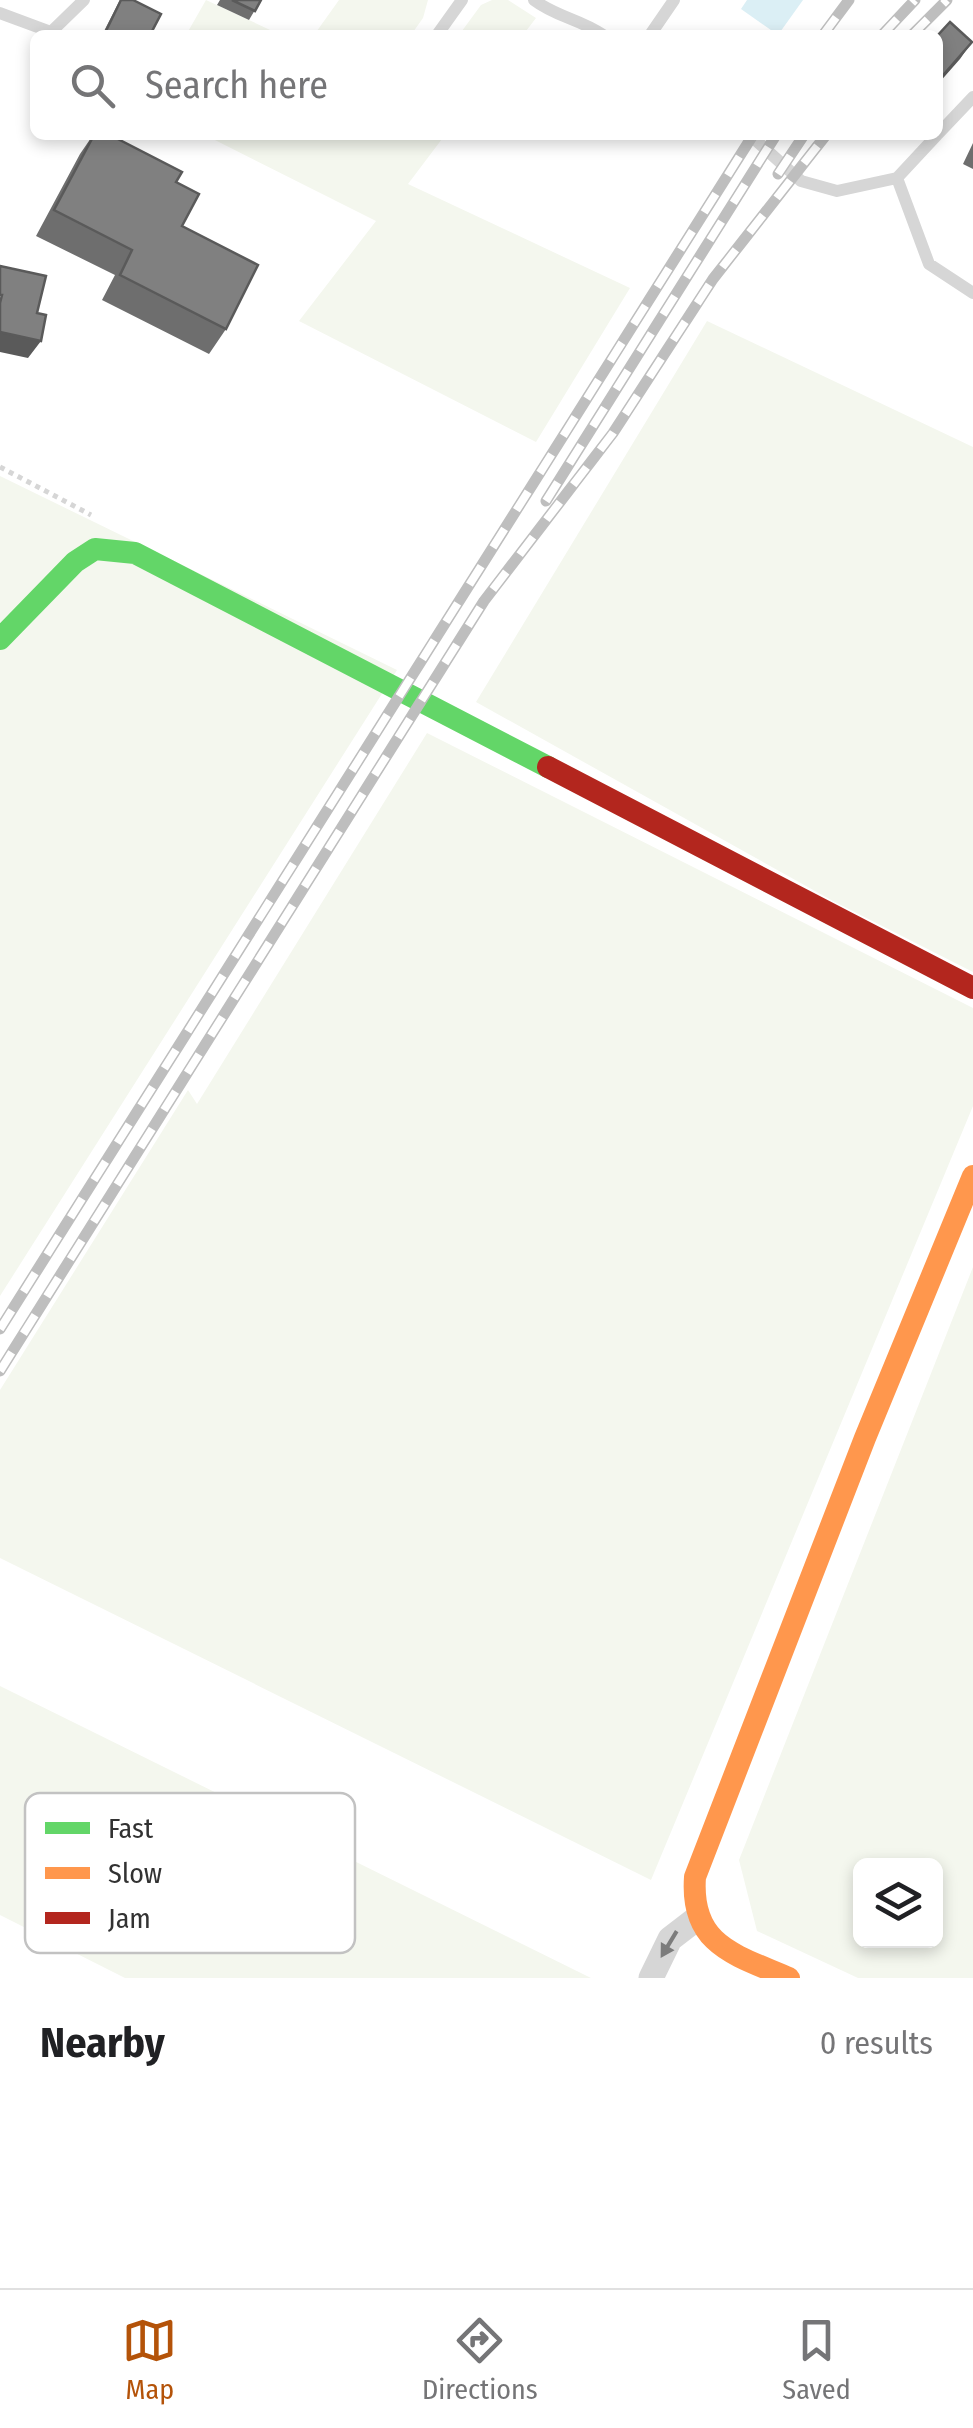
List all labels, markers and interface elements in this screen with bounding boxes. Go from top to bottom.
search box [30,30,943,140]
icon: search [65,58,120,113]
text: Search here [145,62,328,108]
legend [25,1793,355,1953]
text: Fast [108,1812,154,1845]
text: Slow [108,1857,162,1890]
map controls [853,1858,943,1948]
button: layers [853,1858,943,1948]
text: Jam [108,1902,151,1935]
one-way arrow [661,1930,679,1958]
text: Nearby [40,2018,165,2068]
text: 0 results [820,2024,933,2062]
tab: Map [122,2313,177,2406]
tab: Directions [422,2313,538,2406]
tab: Saved [782,2313,851,2406]

